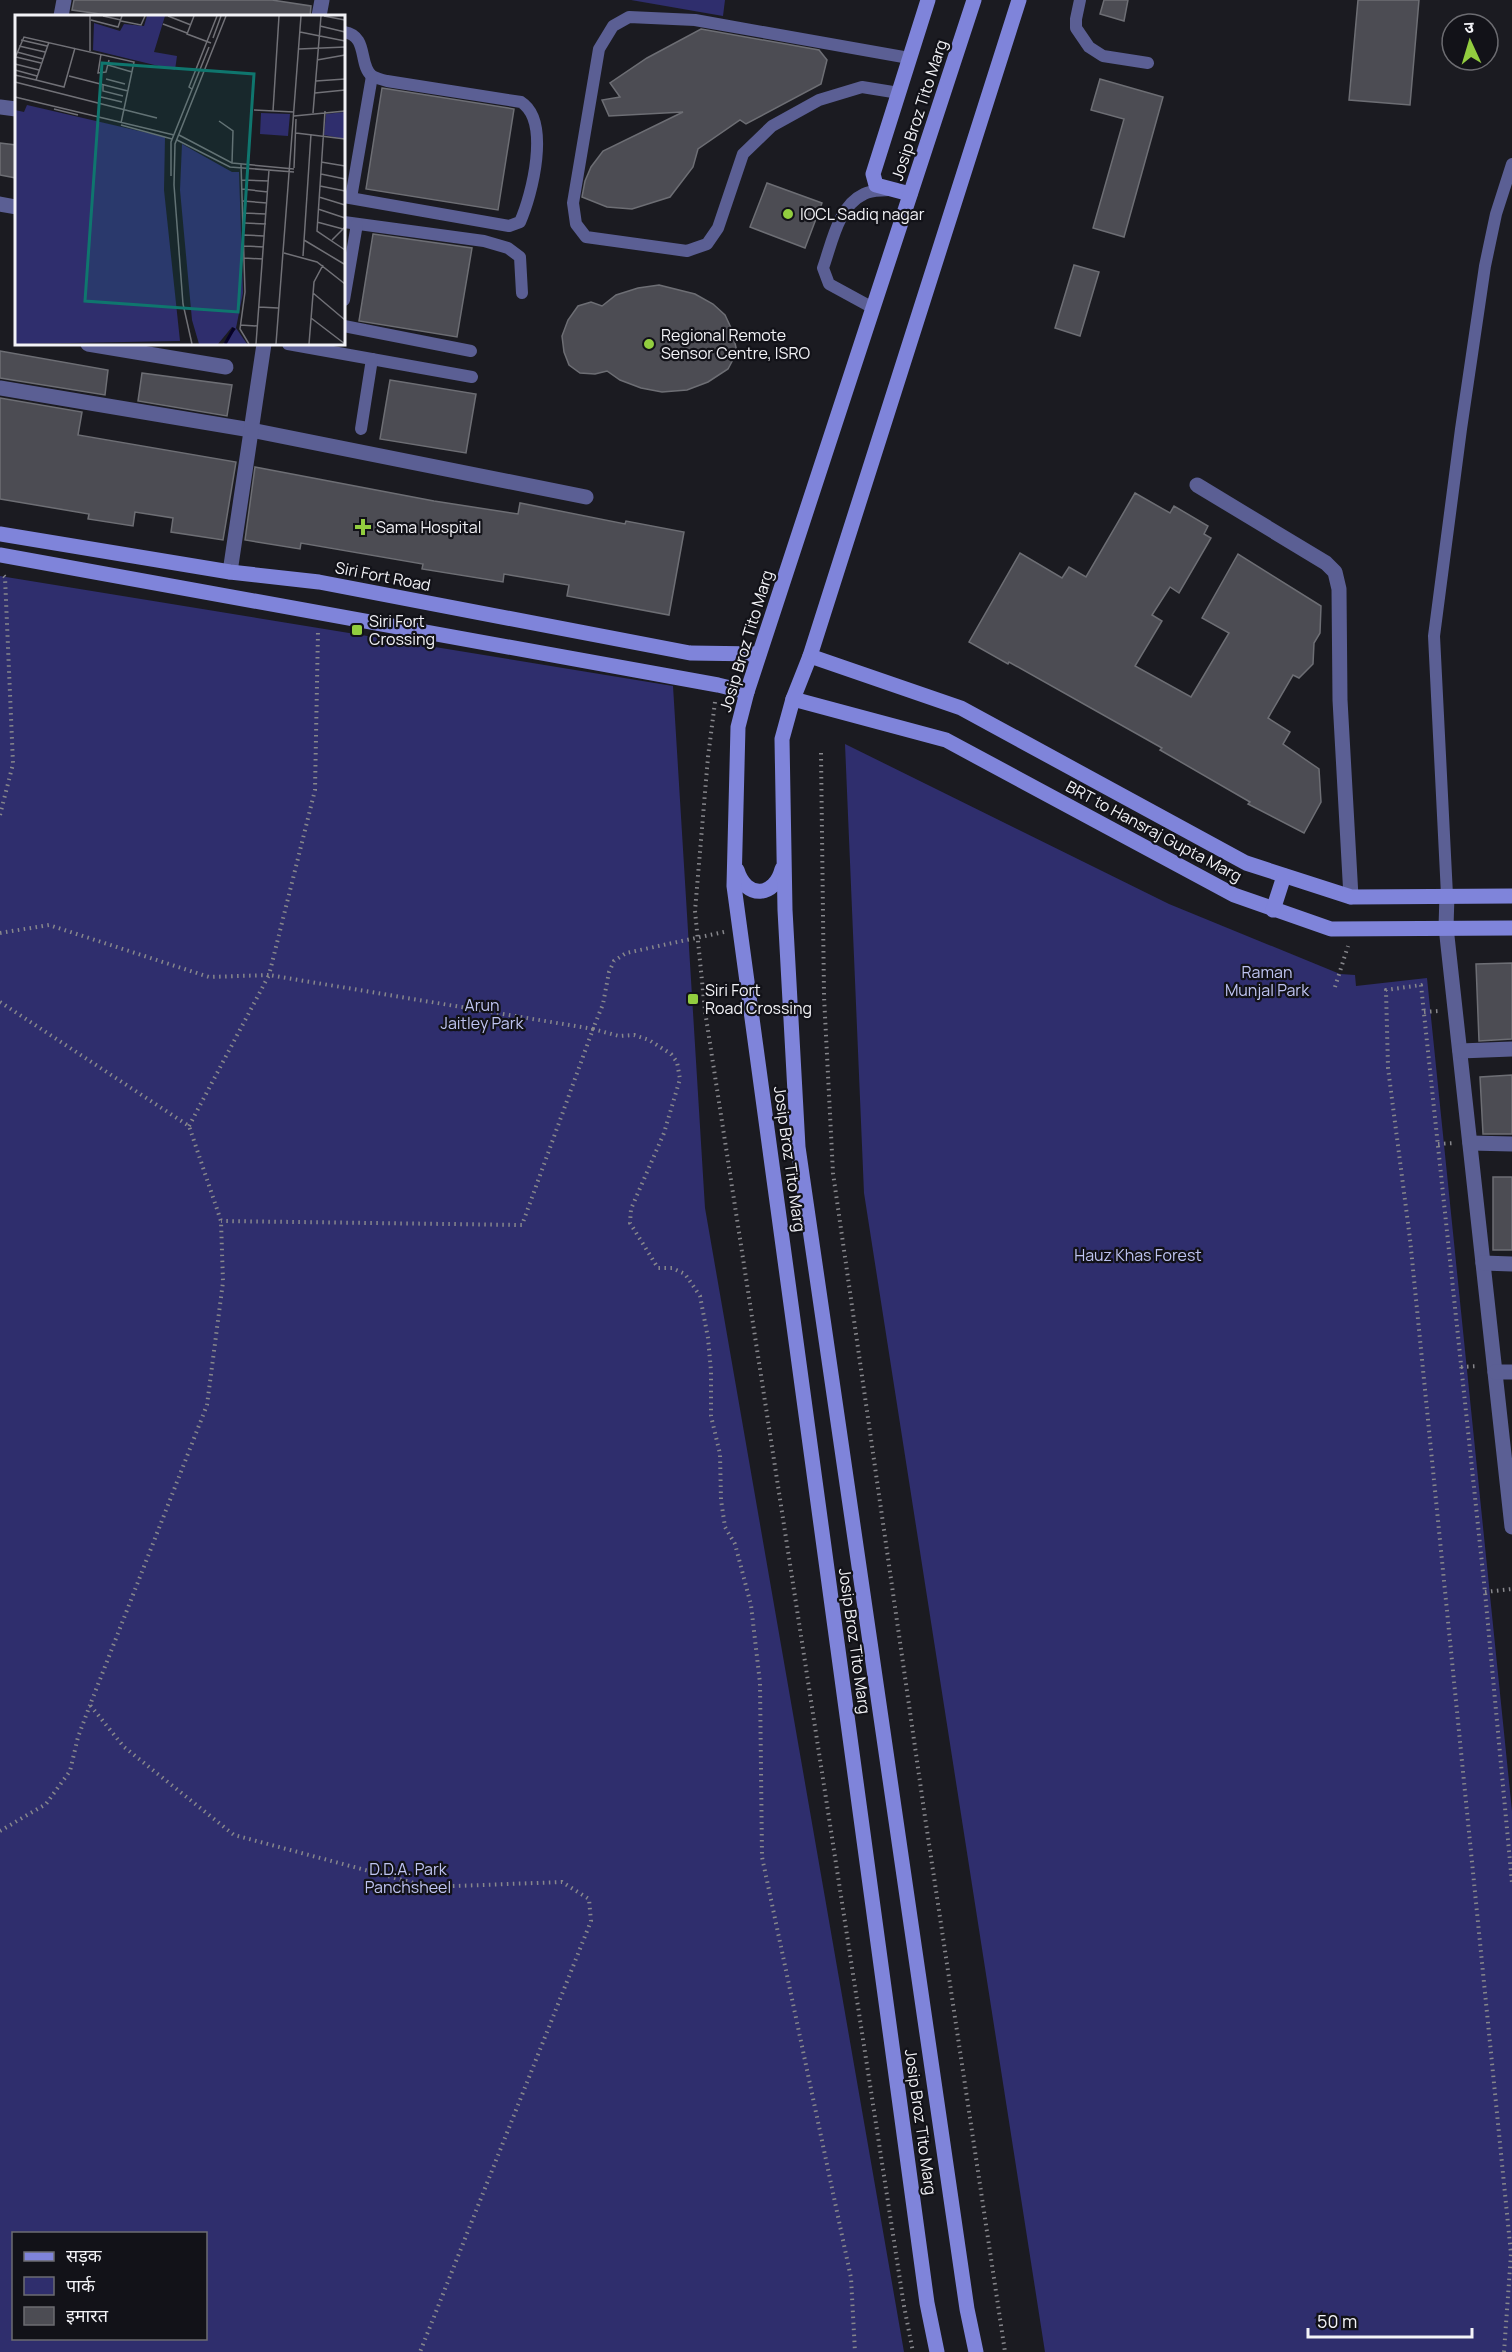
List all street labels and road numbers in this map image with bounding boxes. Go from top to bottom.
street label: Josip Broz Tito Marg [886,37,952,183]
street label: Siri Fort Road [333,556,433,596]
street label: Josip Broz Tito Marg [714,567,778,715]
street label: BRT to Hansraj Gupta Marg [1062,775,1246,887]
street label: Josip Broz Tito Marg [769,1085,811,1233]
street label: Josip Broz Tito Marg [834,1567,876,1715]
street label: Josip Broz Tito Marg [900,2048,942,2196]

